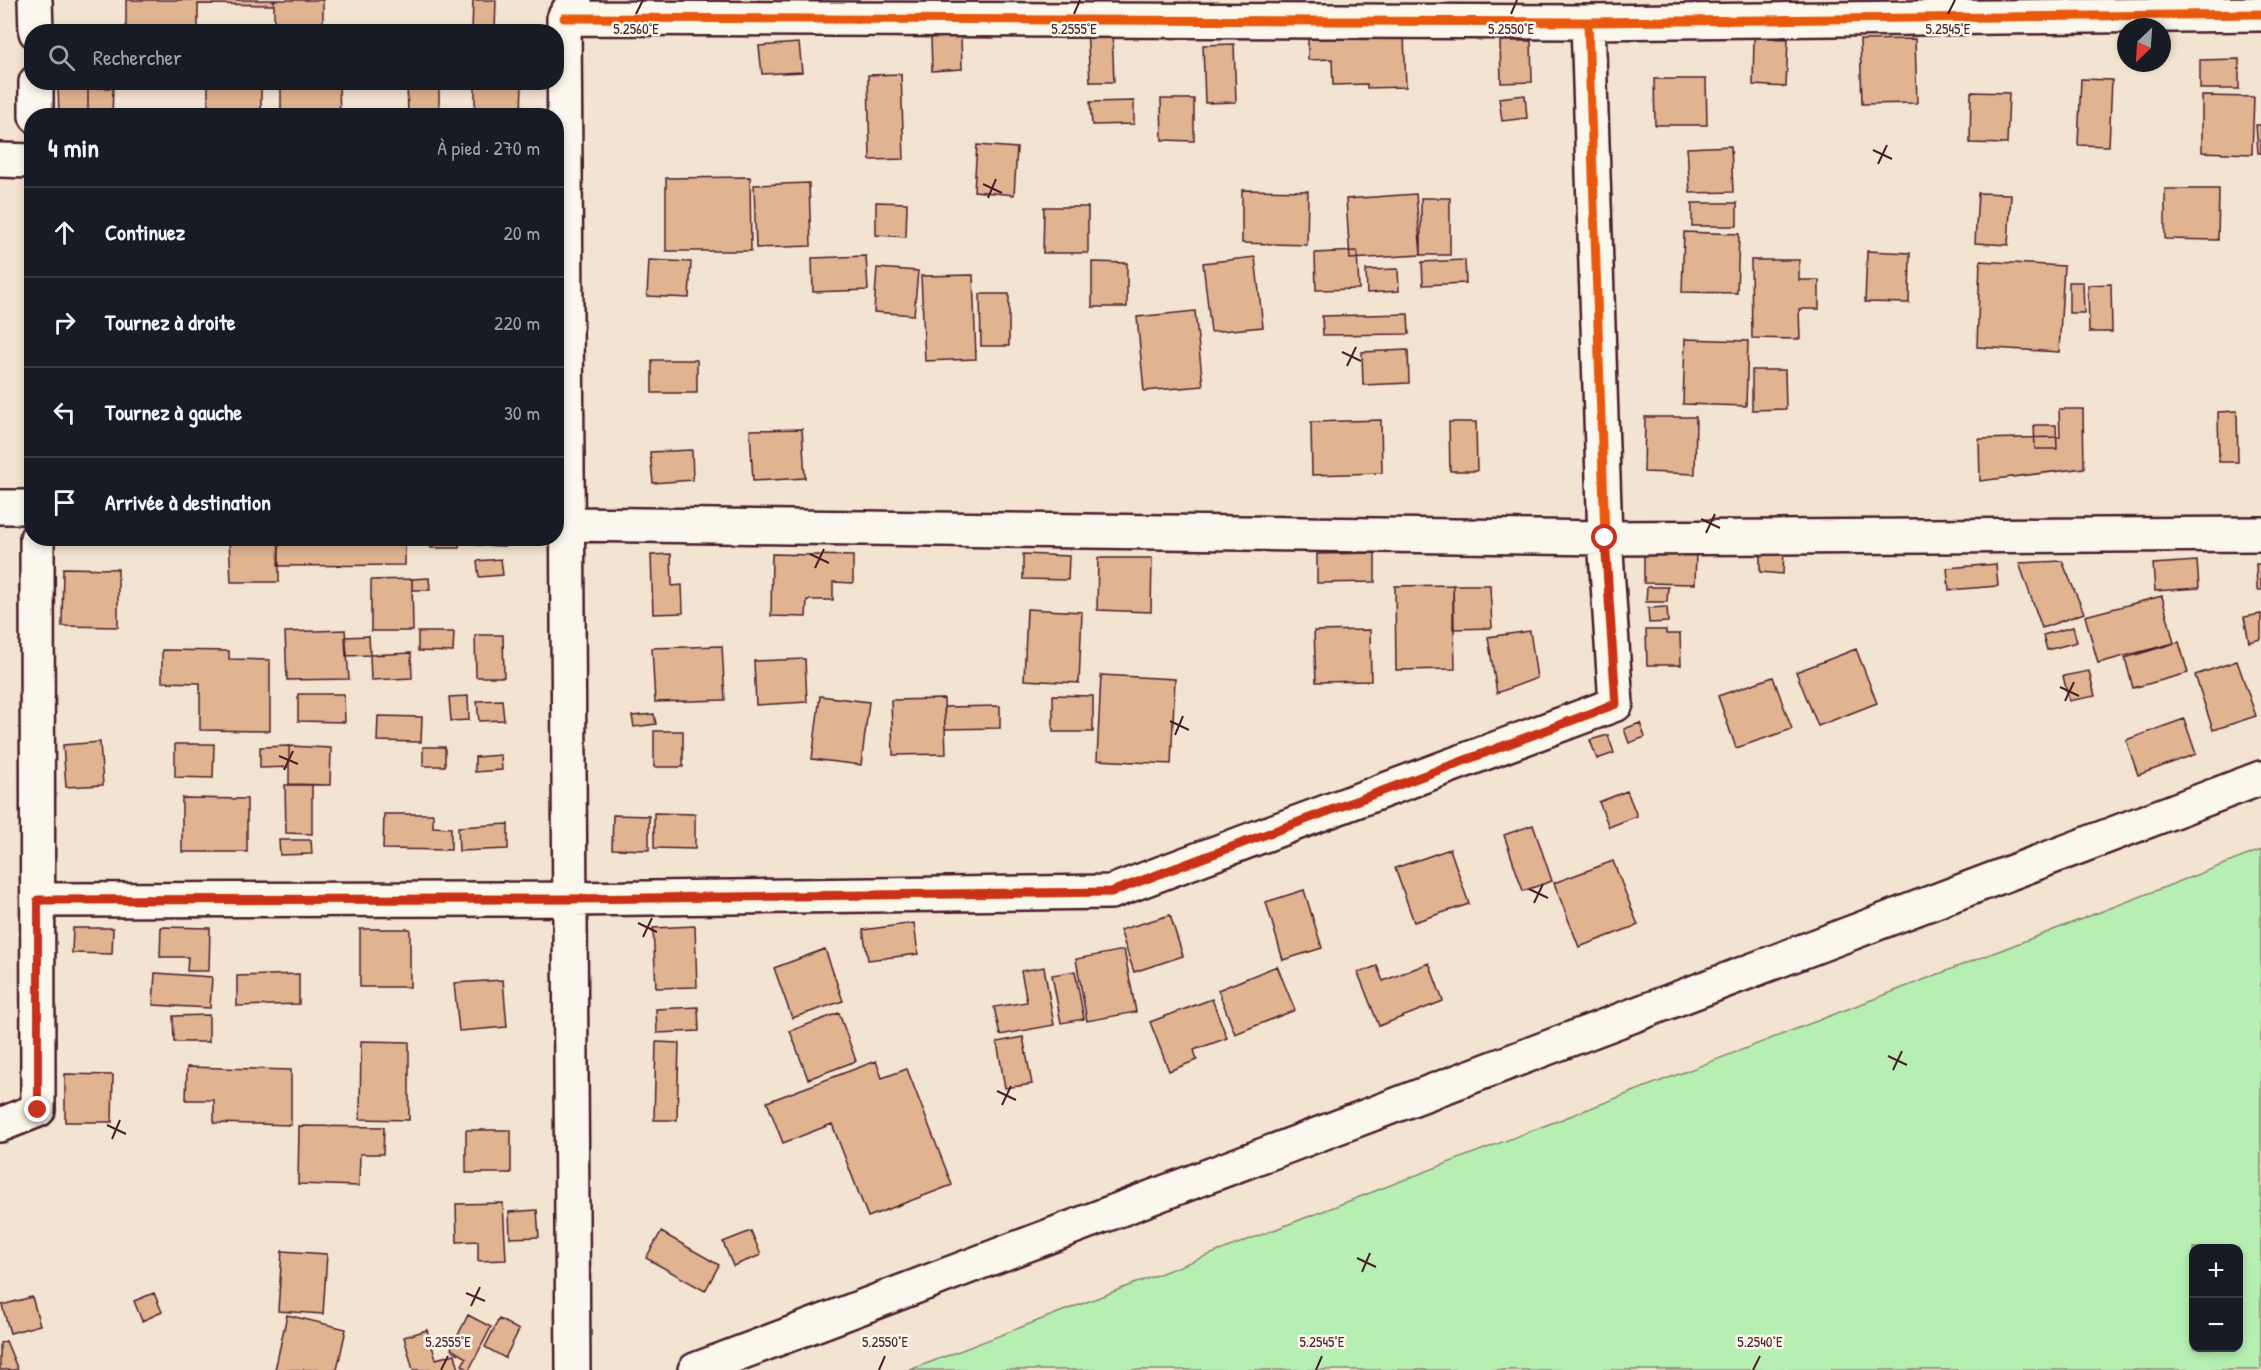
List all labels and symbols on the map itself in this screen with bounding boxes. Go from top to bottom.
text: 5.2560°E [613,18,659,39]
text: 5.2555°E [1051,18,1097,39]
text: 5.2550°E [1488,18,1534,39]
text: 5.2545°E [1925,18,1971,39]
north arrow [2117,18,2171,72]
route start [1591,524,1617,550]
route end [24,1096,50,1122]
text: 5.2555°E [425,1331,471,1352]
text: 5.2550°E [862,1331,908,1352]
text: 5.2545°E [1299,1331,1345,1352]
text: 5.2540°E [1737,1331,1783,1352]

